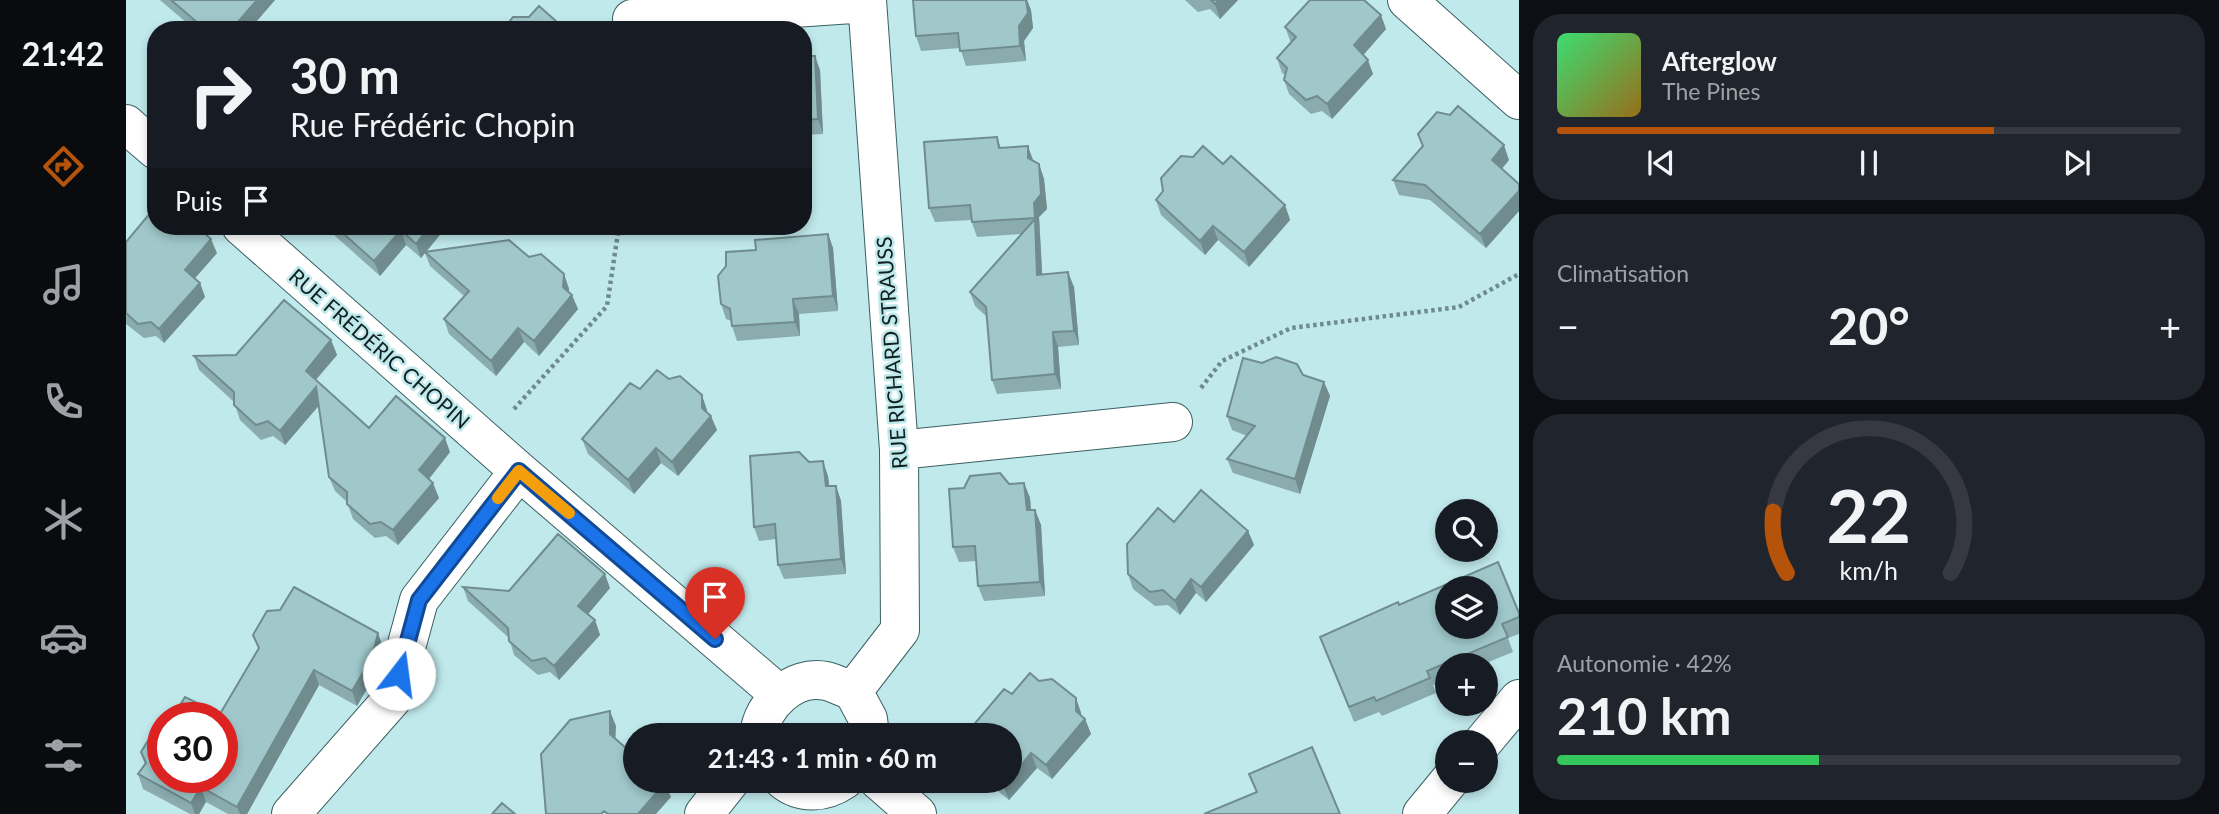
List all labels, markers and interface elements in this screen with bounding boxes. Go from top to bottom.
text: 21:42 [22,34,104,73]
text: Afterglow [1662,45,1777,77]
text: 30 m [290,46,400,104]
icon: right [175,49,266,140]
text: The Pines [1662,77,1760,105]
text: Rue Frédéric Chopin [290,105,575,144]
icon: directions [39,142,88,191]
icon: previous [1642,144,1680,182]
icon: pause [1850,144,1888,182]
icon: next [2058,144,2096,182]
icon: arrive [237,182,275,220]
text: Puis [175,185,223,217]
street label: RUE RICHARD STRAUSS [870,236,912,470]
text: Climatisation [1557,259,1689,287]
icon: music [39,260,88,309]
street label: RUE FRÉDÉRIC CHOPIN [285,263,475,433]
text: 20° [1828,294,1910,356]
text: − [1557,303,1579,349]
text: + [2159,303,2181,349]
icon: phone [39,377,88,426]
text: 22 [1827,471,1911,559]
icon: climate [39,495,88,544]
map controls [1435,499,1498,793]
button: search [1435,499,1498,562]
text: km/h [1840,555,1898,585]
pin [685,567,745,639]
button: layers [1435,576,1498,639]
icon: arrive [696,578,734,616]
icon: car [39,613,88,662]
position arrow [362,637,436,711]
text: Autonomie · 42% [1557,649,1732,677]
button: + [1435,653,1498,716]
text: 210 km [1557,684,1731,746]
speed limit sign: 30 [147,702,238,793]
button: − [1435,730,1498,793]
icon: filters [39,731,88,780]
text: 21:43 · 1 min · 60 m [708,742,937,774]

